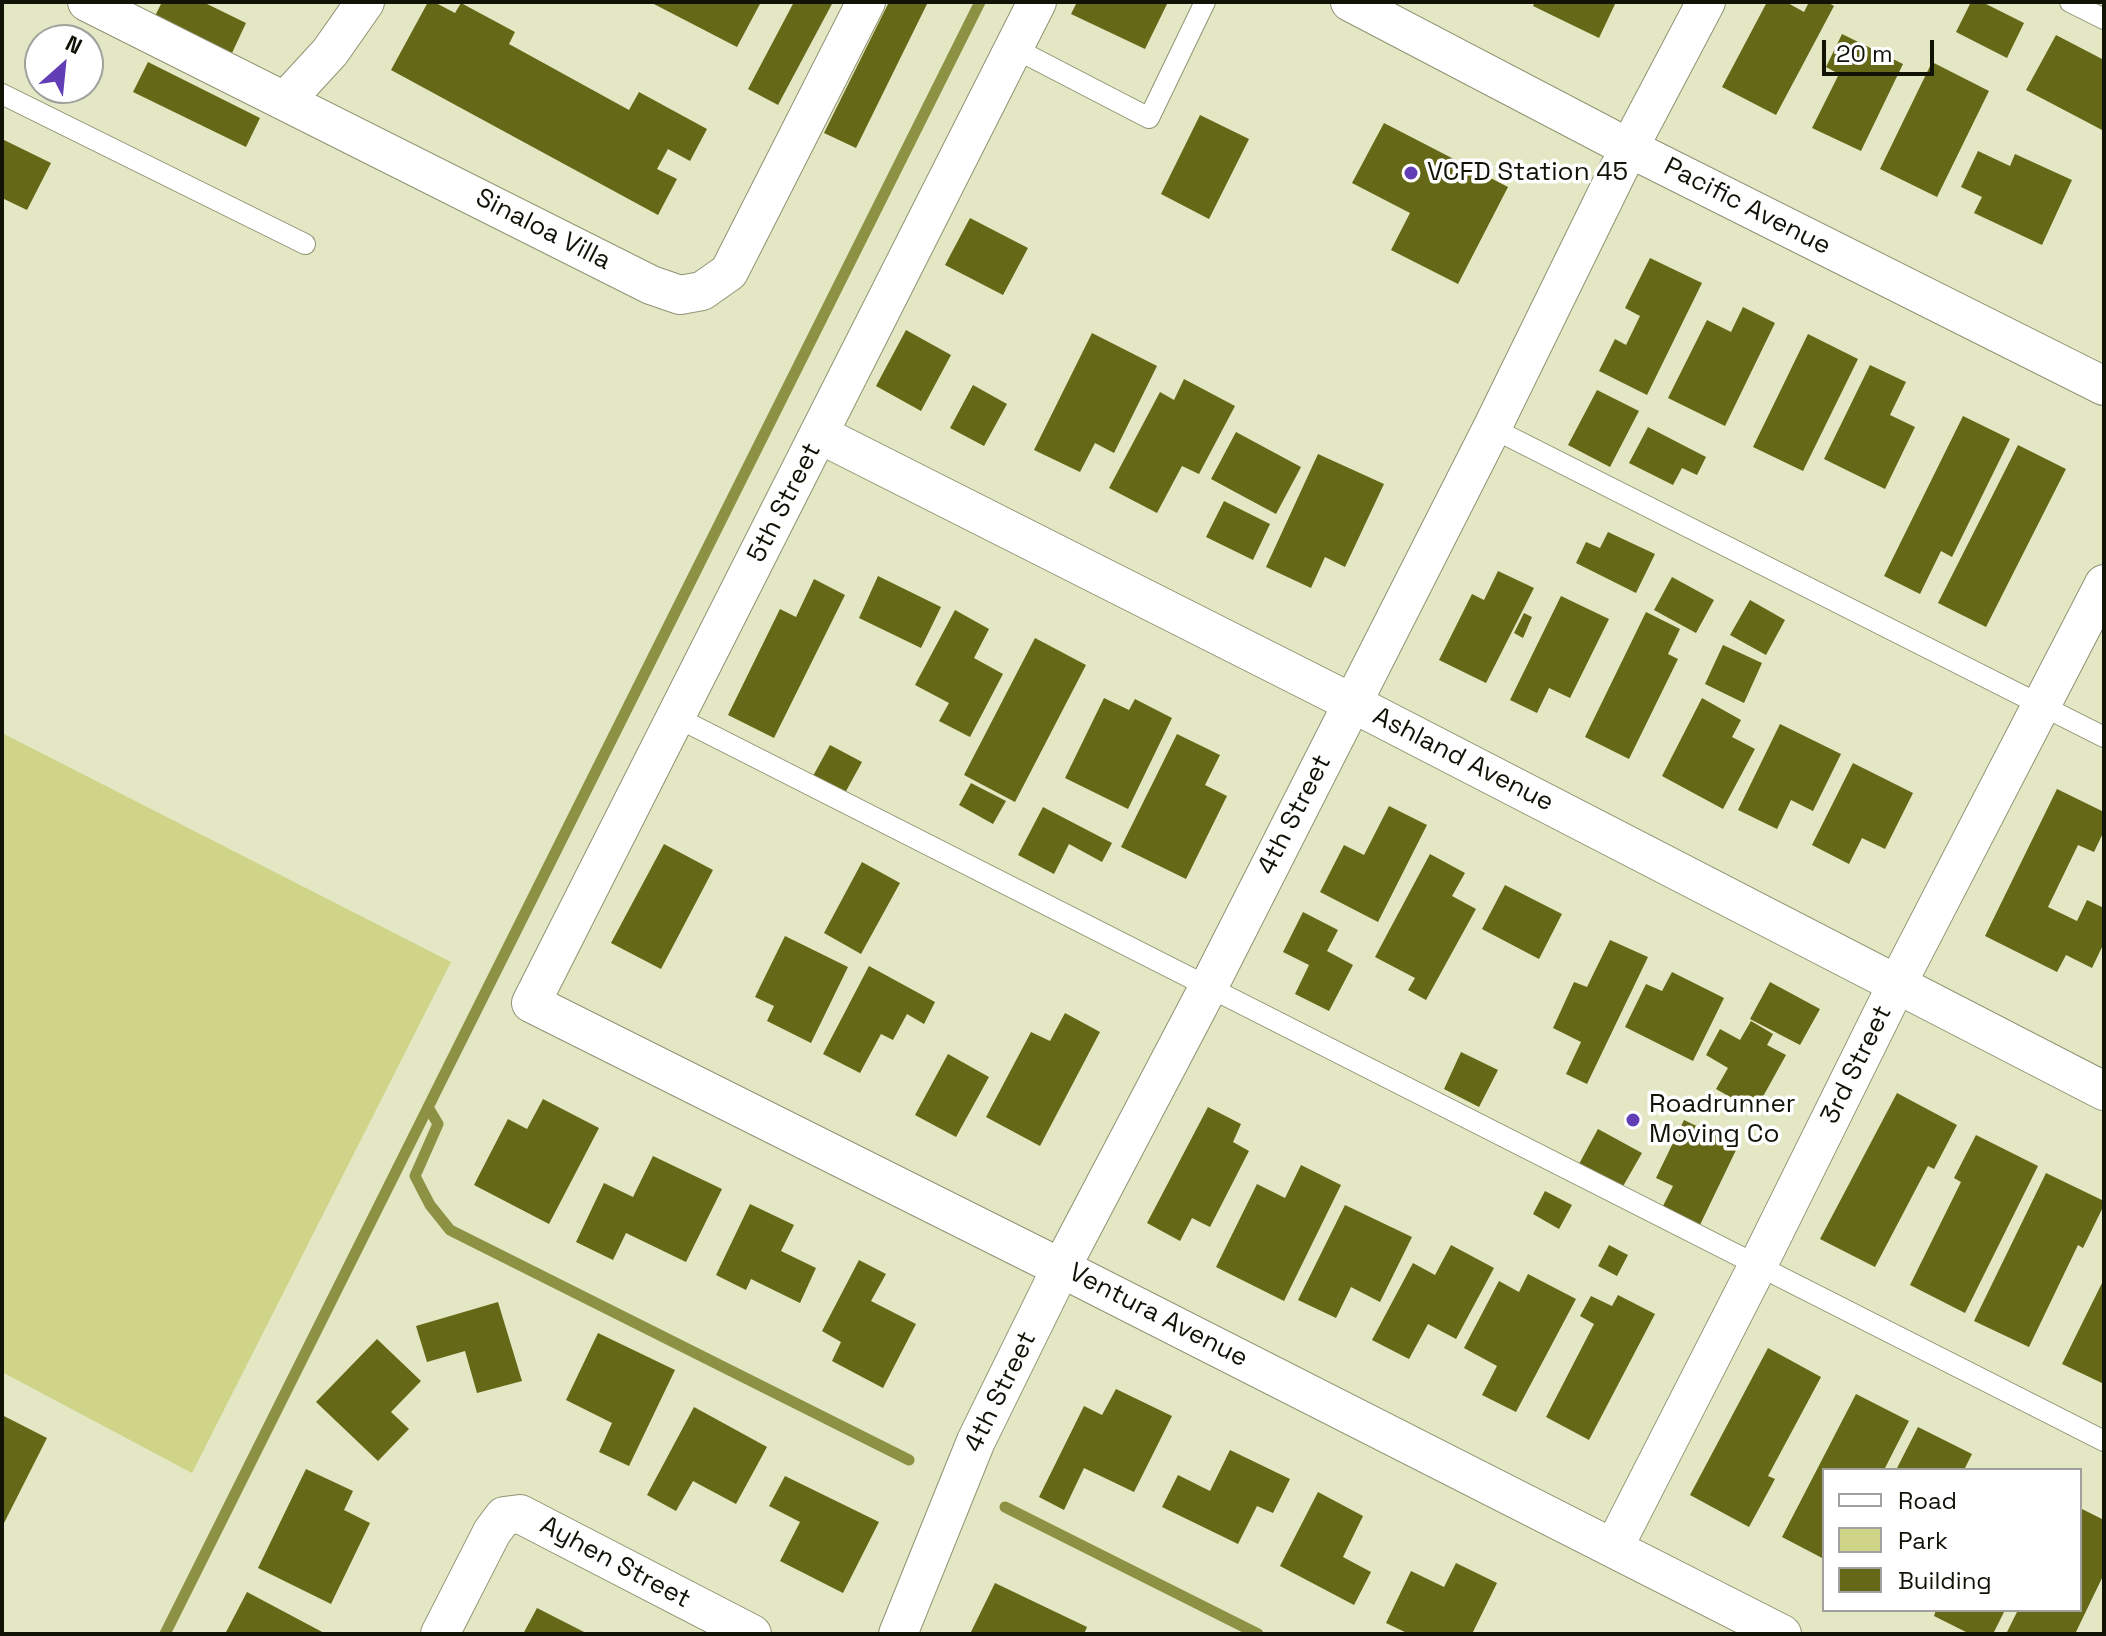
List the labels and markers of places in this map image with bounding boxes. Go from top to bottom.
place label: VCFD Station 45 [1427,157,1628,189]
marker: VCFD Station 45 [1402,164,1420,182]
place label: Roadrunner Moving Co [1649,1089,1796,1150]
marker: Roadrunner Moving Co [1624,1111,1642,1129]

